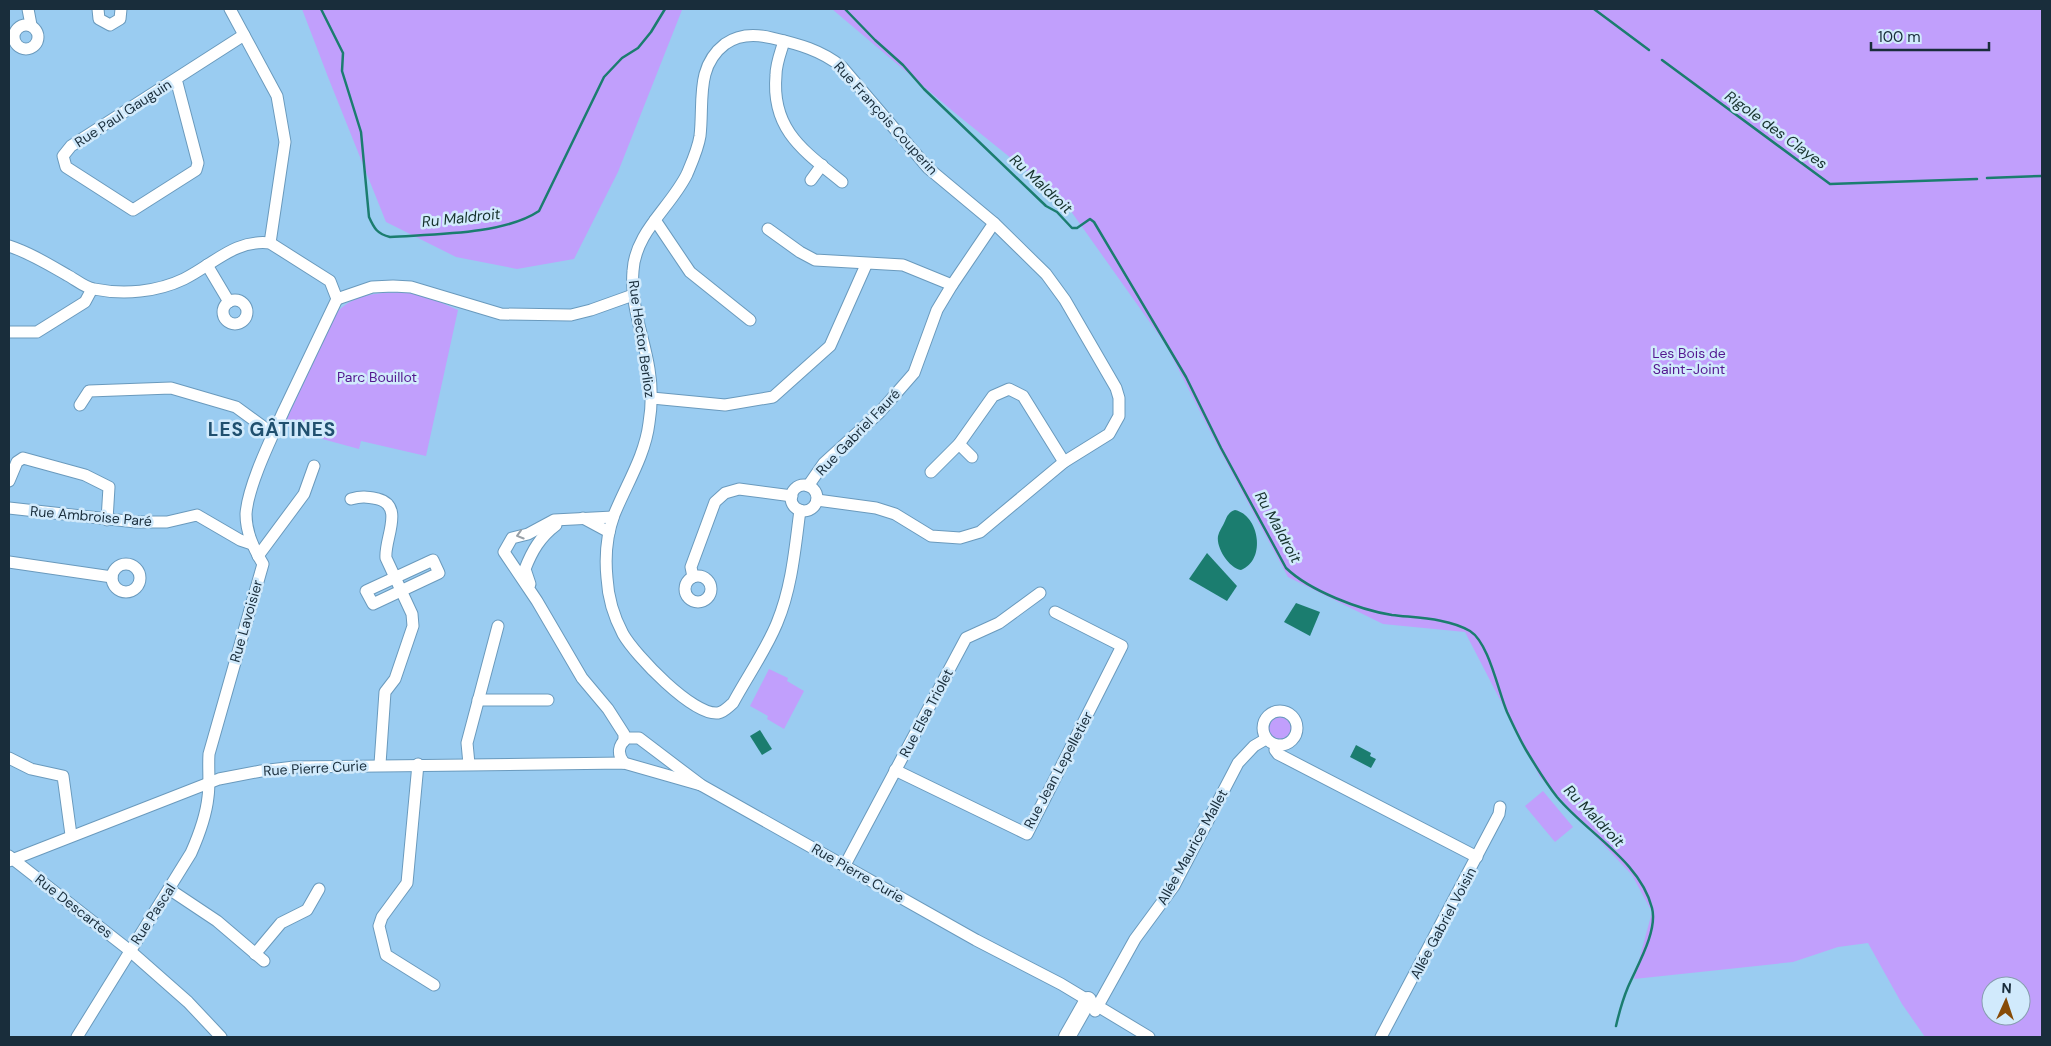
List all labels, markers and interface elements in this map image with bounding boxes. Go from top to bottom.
scale bar [1871,20,1988,52]
text: 100 m [1878,27,1921,47]
street label: Rue François Couperin [830,58,942,178]
street label: Rue Paul Gauguin [71,75,175,151]
water label: Rigole des Clayes [1721,86,1831,174]
water label: Ru Maldroit [1005,150,1077,218]
water label: Ru Maldroit [421,204,502,232]
street label: Rue Hector Berlioz [625,279,659,399]
park label: Les Bois de Saint-Joint [1652,344,1726,378]
park label: Parc Bouillot [337,368,417,386]
street label: Rue Gabriel Fauré [812,385,904,479]
district label: LES GÂTINES [208,417,336,442]
water label: Ru Maldroit [1250,488,1306,567]
street label: Rue Ambroise Paré [29,502,153,530]
one-way arrow [517,530,525,540]
street label: Rue Lavoisier [226,578,266,664]
street label: Rue Elsa Triolet [895,666,957,760]
street label: Rue Jean Lepelletier [1020,708,1096,832]
street label: Rue Pierre Curie [263,756,367,780]
water label: Ru Maldroit [1559,781,1629,851]
street label: Allée Maurice Mallet [1153,786,1231,908]
street label: Rue Pierre Curie [809,839,907,907]
street label: Allée Gabriel Voisin [1406,864,1480,982]
street label: Rue Descartes [32,870,116,942]
street label: Rue Pascal [127,880,179,948]
north arrow [1981,976,2031,1026]
text: N [2001,979,2012,997]

